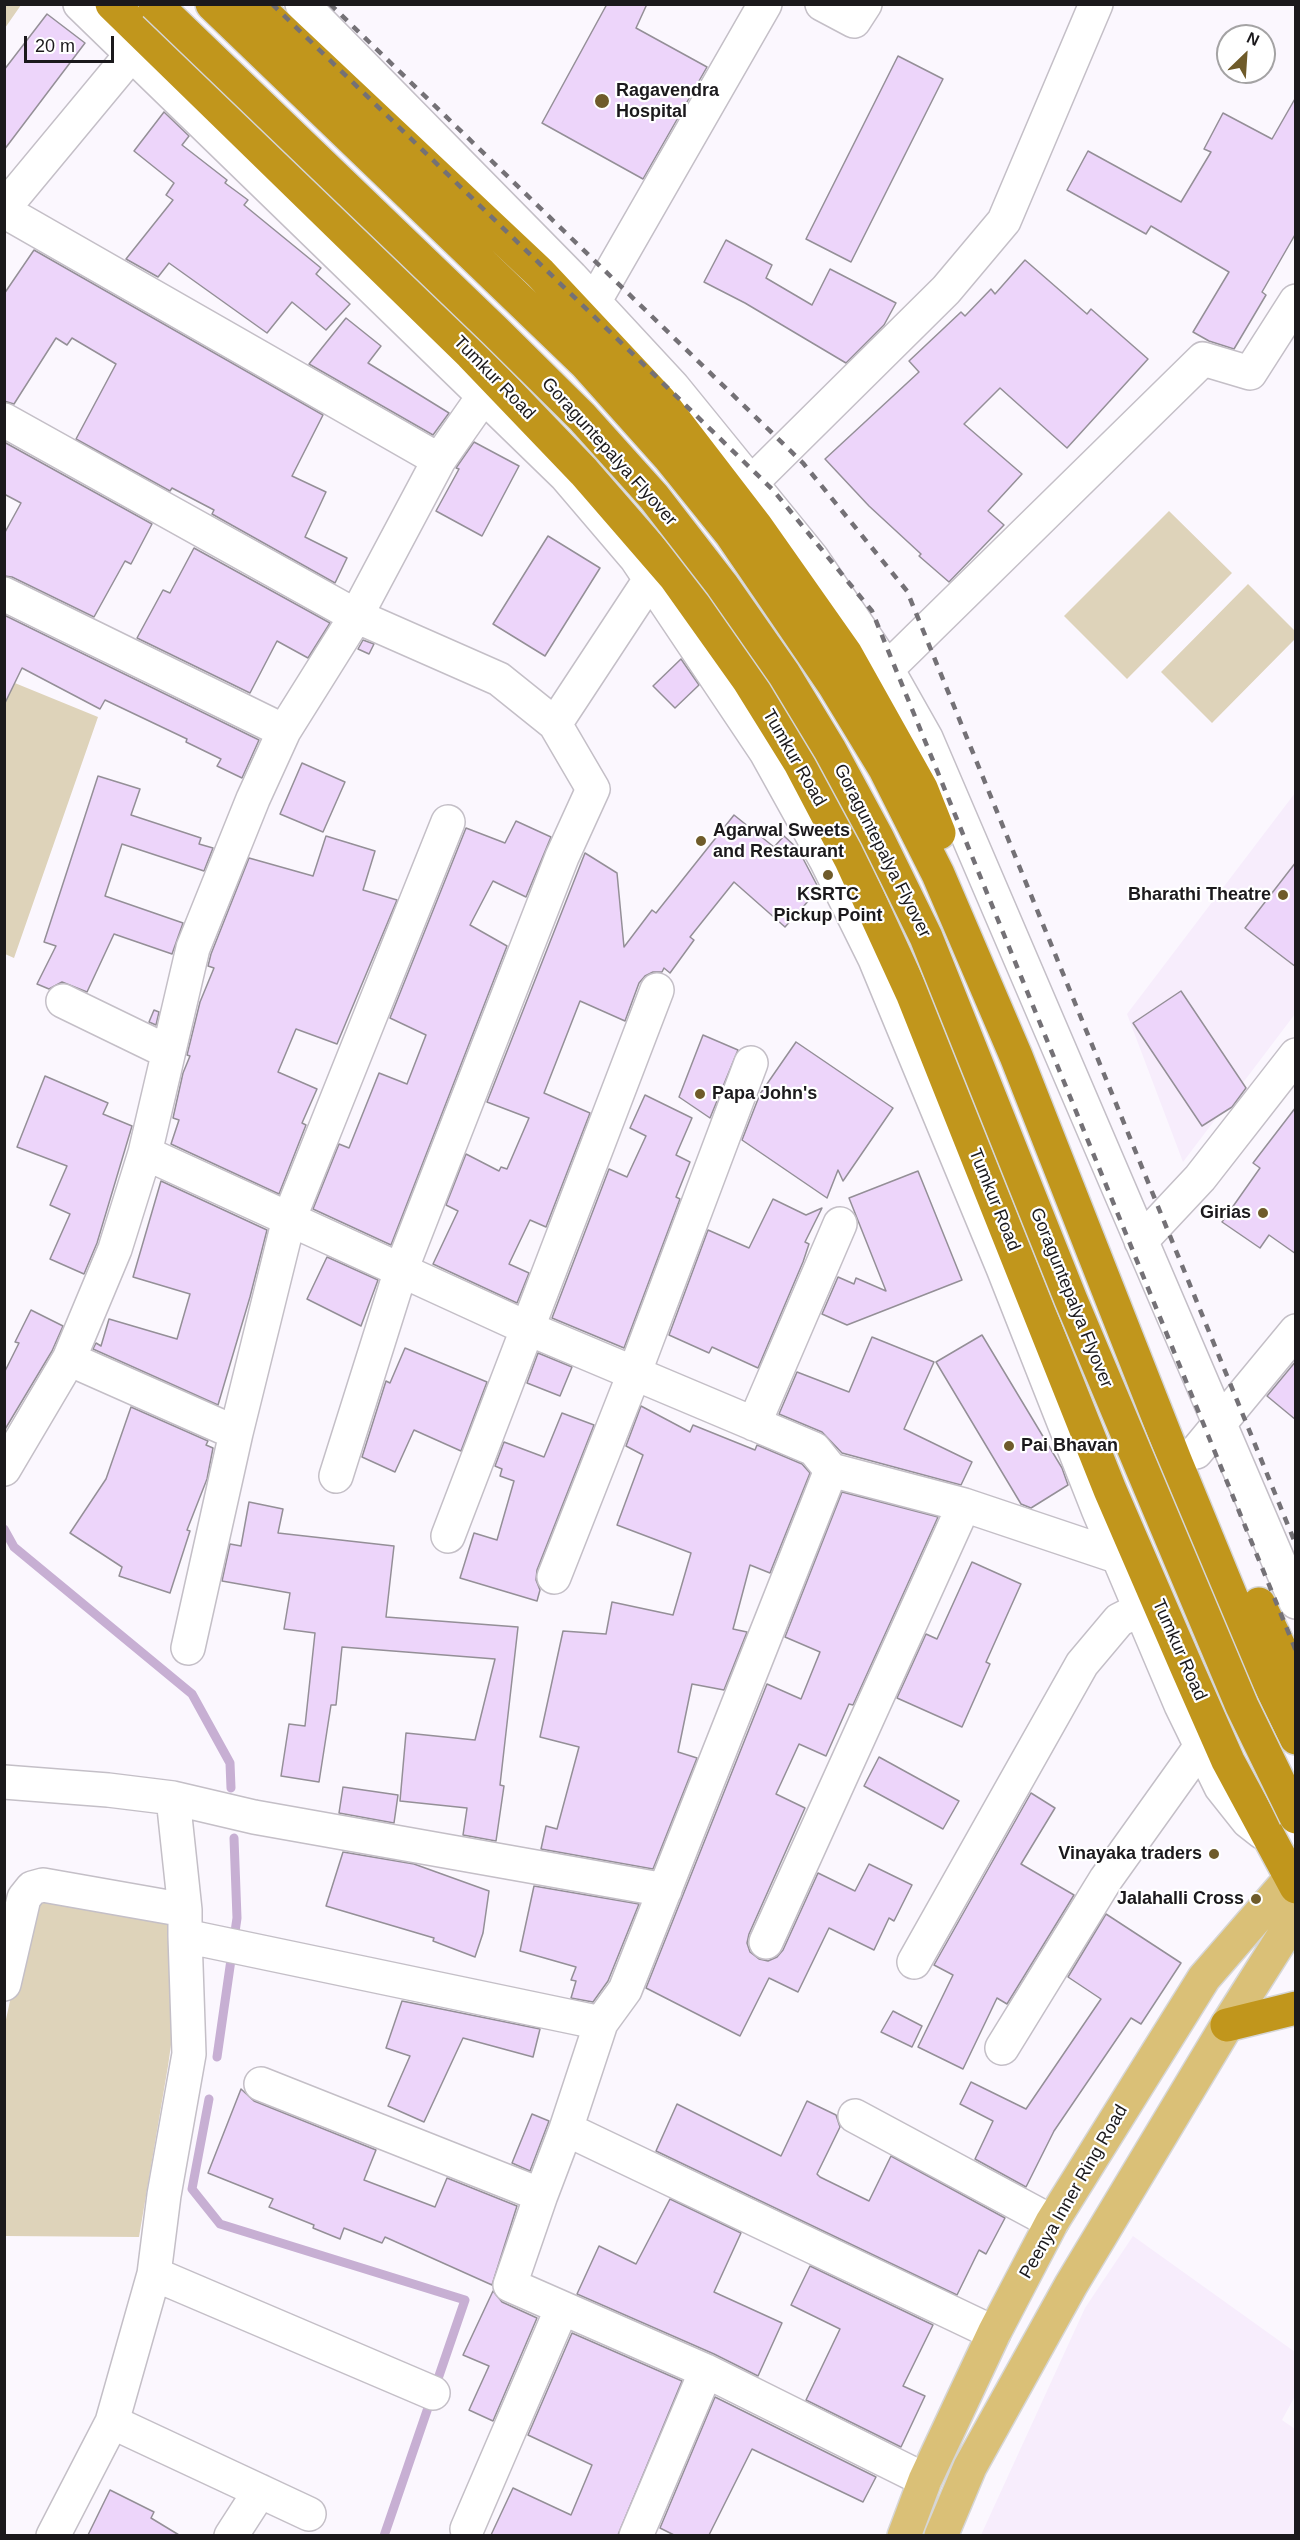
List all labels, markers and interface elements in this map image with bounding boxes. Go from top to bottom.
scale bar [27,24,117,62]
north arrow [1216,24,1276,84]
text: N [1244,29,1262,49]
text: 20 m [35,36,75,56]
place label: Ragavendra Hospital [616,80,719,122]
marker: Ragavendra Hospital [593,92,611,110]
street label: Tumkur Road [449,332,539,424]
street label: Goraguntepalya Flyover [537,373,681,531]
street label: Tumkur Road [758,706,830,810]
street label: Goraguntepalya Flyover [829,761,935,941]
place label: Agarwal Sweets and Restaurant [713,820,850,862]
marker: Agarwal Sweets and Restaurant [694,834,708,848]
marker: KSRTC Pickup Point [821,868,835,882]
place label: KSRTC Pickup Point [773,884,883,926]
place label: Bharathi Theatre [1128,884,1271,906]
marker: Bharathi Theatre [1276,888,1290,902]
place label: Papa John's [712,1083,817,1105]
marker: Papa John's [693,1087,707,1101]
street label: Tumkur Road [964,1146,1024,1254]
place label: Girias [1200,1202,1251,1224]
street label: Goraguntepalya Flyover [1025,1205,1117,1391]
marker: Girias [1256,1206,1270,1220]
place label: Pai Bhavan [1021,1435,1118,1457]
marker: Pai Bhavan [1002,1439,1016,1453]
street label: Tumkur Road [1147,1596,1211,1704]
place label: Vinayaka traders [1058,1843,1202,1865]
marker: Vinayaka traders [1207,1847,1221,1861]
place label: Jalahalli Cross [1117,1888,1244,1910]
marker: Jalahalli Cross [1249,1892,1263,1906]
street label: Peenya Inner Ring Road [1015,2101,1133,2283]

